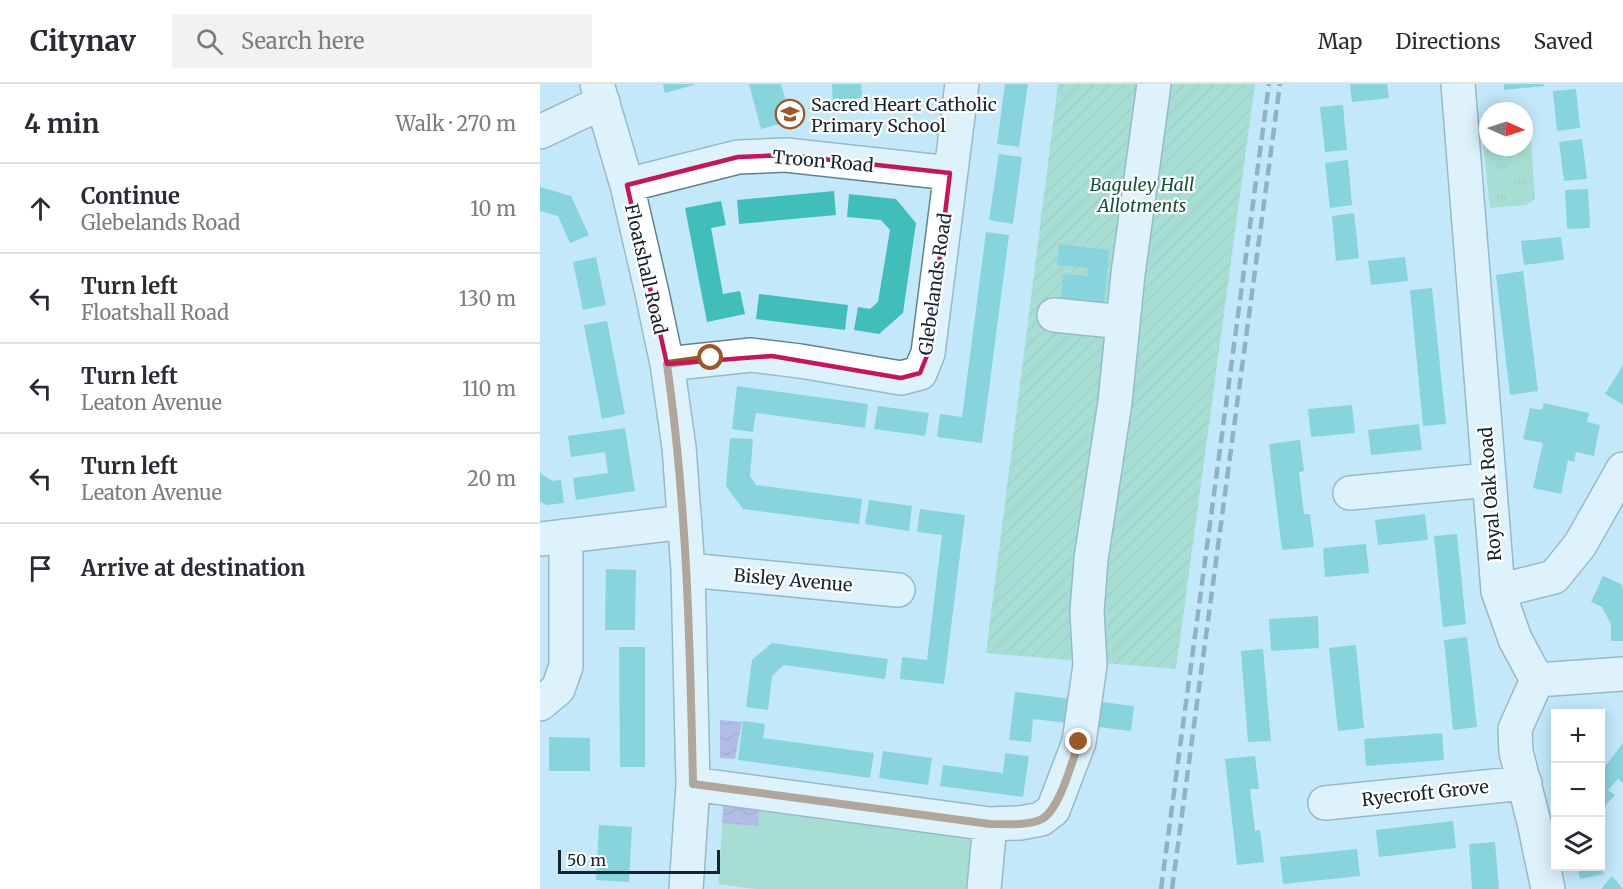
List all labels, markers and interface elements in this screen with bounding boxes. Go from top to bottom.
search box [172,14,592,68]
text: Citynav [30,23,136,59]
icon: search [193,25,226,58]
text: Search here [241,27,364,55]
text: Map [1318,28,1362,55]
text: Directions [1395,28,1500,55]
text: Saved [1533,28,1593,55]
place label: Sacred Heart Catholic Primary School [811,93,997,137]
school or university icon: Sacred Heart Catholic Primary School [774,98,806,130]
north arrow [1479,102,1533,156]
text: 4 min [24,107,99,140]
text: Walk · 270 m [396,111,516,136]
street label: Troon Road [771,145,875,177]
park label: Baguley Hall Allotments [1090,173,1194,217]
text: Continue [81,182,180,210]
icon: ahead [24,192,57,225]
text: 10 m [470,196,516,221]
street label: Floatshall Road [620,201,672,337]
text: Glebelands Road [81,210,240,235]
street label: Glebelands Road [914,211,956,357]
text: Turn left [81,272,178,300]
icon: left [24,282,57,315]
text: 130 m [459,286,516,311]
text: Floatshall Road [81,300,229,325]
route start [697,344,723,370]
text: Turn left [81,362,178,390]
icon: left [24,372,57,405]
text: 110 m [462,376,516,401]
text: Leaton Avenue [81,390,222,415]
street label: Royal Oak Road [1474,426,1506,562]
text: Turn left [81,452,178,480]
icon: left [24,462,57,495]
text: 20 m [467,466,516,491]
text: Leaton Avenue [81,480,222,505]
icon: arrive [24,552,57,585]
text: Arrive at destination [81,554,305,582]
street label: Bisley Avenue [733,563,853,597]
map controls [1551,709,1605,871]
button: + [1551,709,1605,763]
route end [1065,728,1091,754]
button: − [1551,763,1605,817]
street label: Ryecroft Grove [1360,775,1490,811]
button: layers [1551,817,1605,871]
scale bar [558,847,720,874]
text: 50 m [567,850,606,870]

